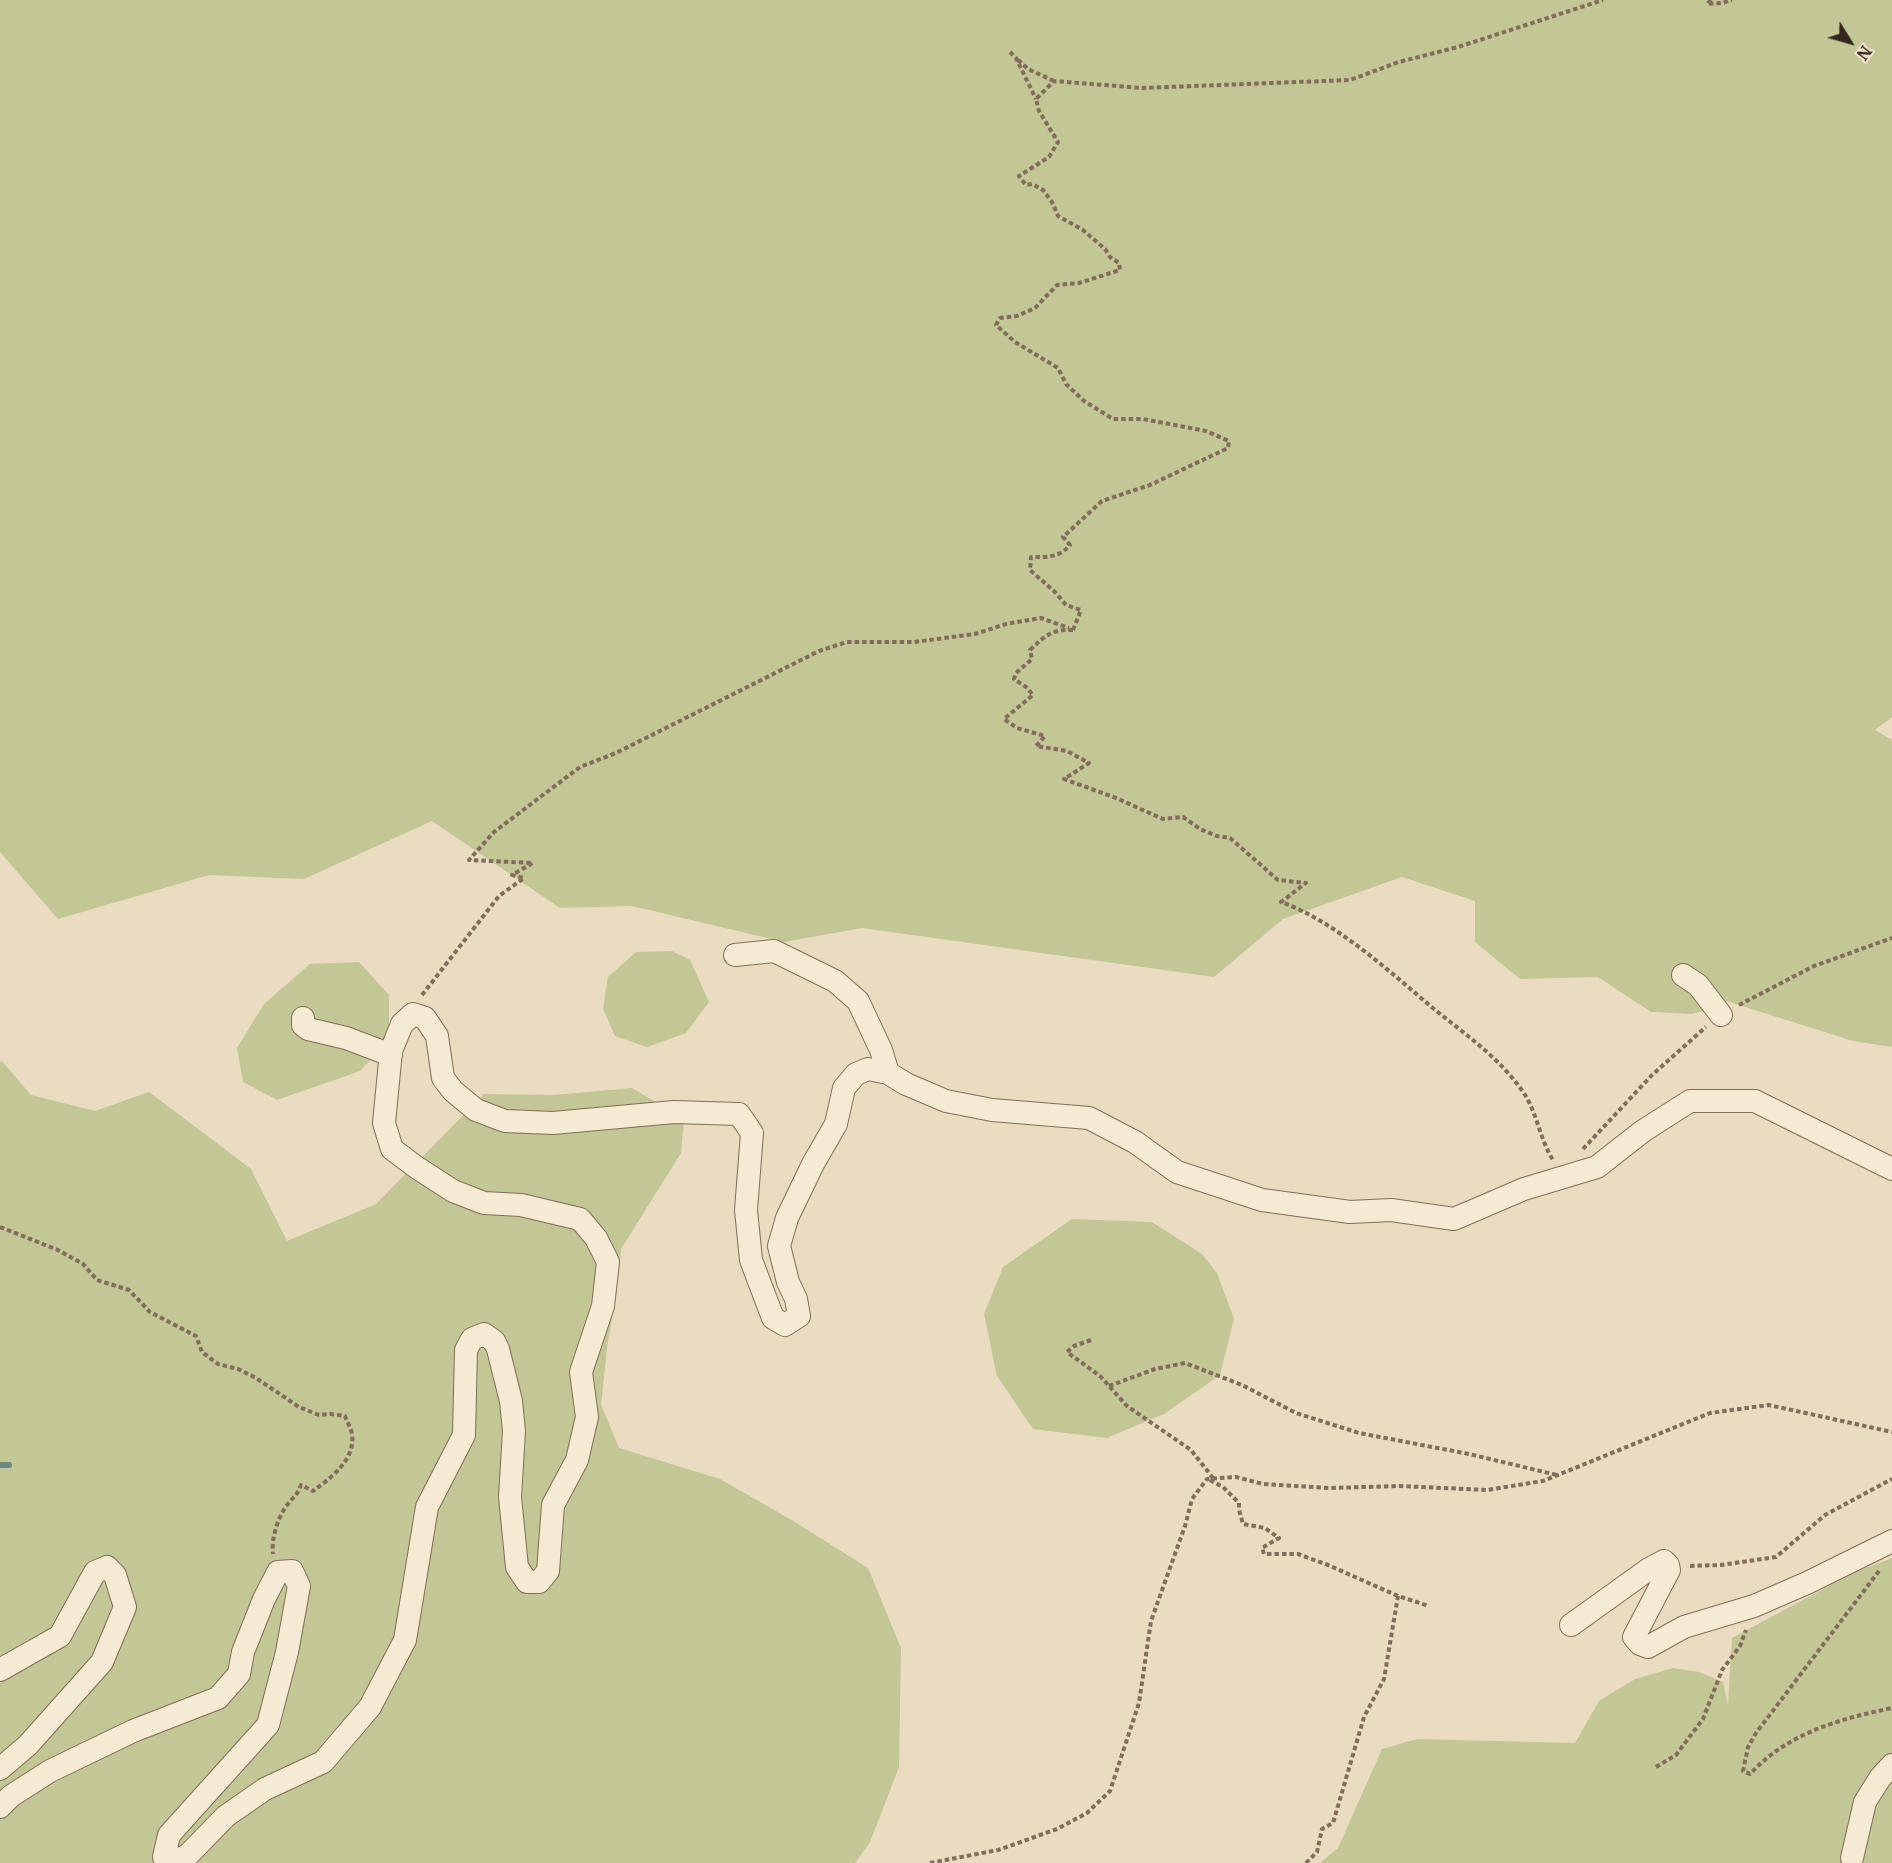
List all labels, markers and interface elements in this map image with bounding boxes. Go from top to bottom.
north arrow [1820,12,1880,72]
text: N [1853,42,1876,64]

